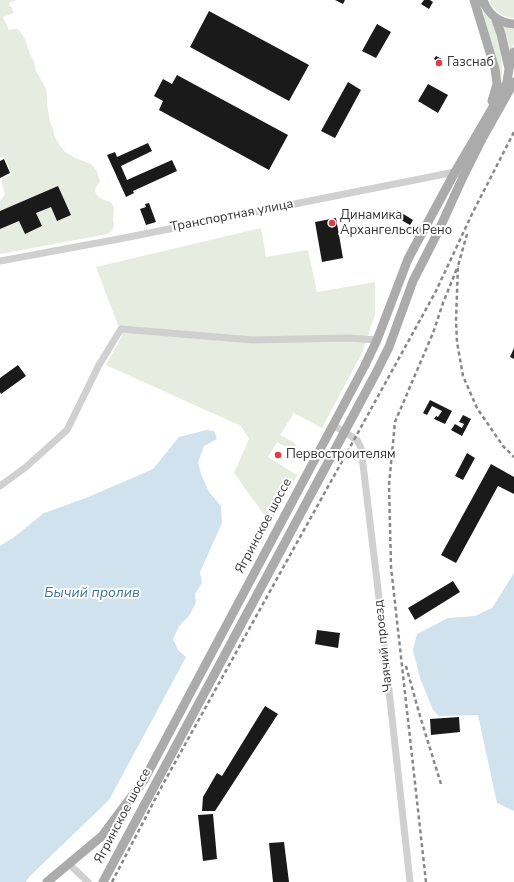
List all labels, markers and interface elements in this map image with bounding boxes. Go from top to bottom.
place label: Газснаб [447,55,494,71]
marker: Газснаб [434,58,444,68]
street label: Транспортная улица [169,196,295,236]
place label: Динамика Архангельск Рено [340,208,452,239]
marker: Динамика Архангельск Рено [327,218,337,228]
place label: Первостроителям [286,447,395,463]
marker: Первостроителям [273,450,283,460]
street label: Ягринское шоссе [232,476,296,576]
water label: Бычий пролив [44,586,140,602]
street label: Чаячий проезд [371,599,397,693]
street label: Ягринское шоссе [91,766,155,866]

